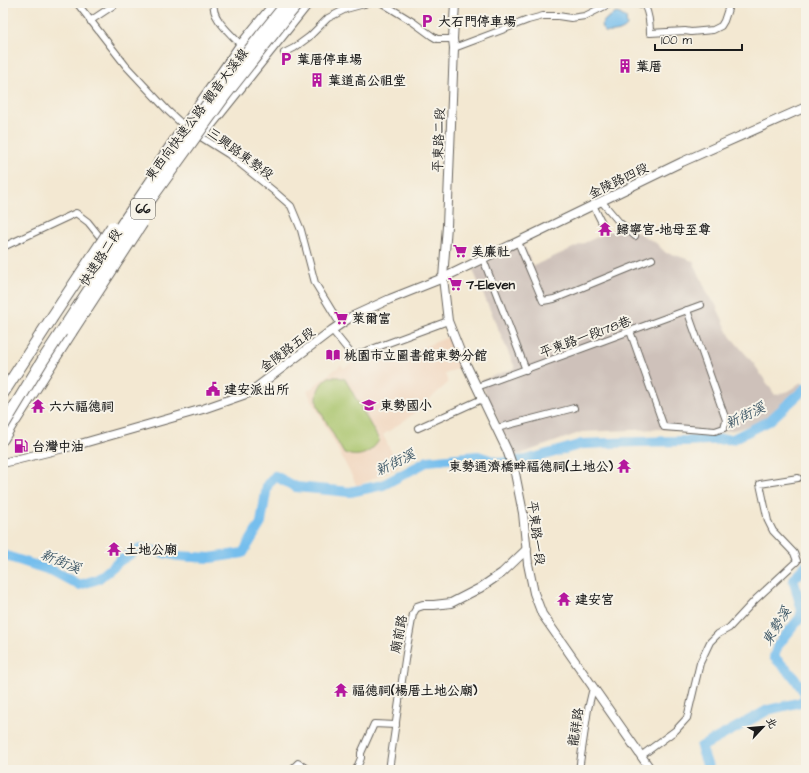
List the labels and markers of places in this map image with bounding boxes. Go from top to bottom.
parking icon: 大石門停車場 [419,13,435,29]
place label: 大石門停車場 [438,13,516,31]
parking icon: 葉厝停車場 [278,51,294,67]
place label: 葉厝停車場 [297,51,362,69]
building icon: 葉厝 [617,58,633,74]
place label: 葉厝 [636,58,662,76]
building icon: 葉道高公祖堂 [309,72,325,88]
place label: 葉道高公祖堂 [328,72,406,90]
temple icon: 歸寧宮-地母至尊 [597,221,613,237]
place label: 歸寧宮-地母至尊 [616,221,711,239]
supermarket icon: 美廉社 [452,243,468,259]
place label: 美廉社 [471,243,510,261]
supermarket icon: 7-Eleven [447,276,463,292]
place label: 7-Eleven [465,276,516,294]
supermarket icon: 萊爾富 [333,310,349,326]
place label: 萊爾富 [352,310,391,328]
library icon: 桃園市立圖書館東勢分館 [325,347,341,363]
place label: 桃園市立圖書館東勢分館 [344,347,487,365]
public building icon: 建安派出所 [205,381,221,397]
place label: 建安派出所 [224,381,289,399]
school or university icon: 東勢國小 [361,397,377,413]
place label: 東勢國小 [380,397,432,415]
temple icon: 六六福德祠 [30,398,46,414]
place label: 六六福德祠 [49,398,114,416]
fuel station icon: 台灣中油 [13,438,29,454]
place label: 台灣中油 [32,438,84,456]
place label: 東勢通濟橋畔福德祠(土地公) [449,458,613,476]
temple icon: 東勢通濟橋畔福德祠(土地公) [616,458,632,474]
temple icon: 土地公廟 [106,541,122,557]
place label: 土地公廟 [125,541,177,559]
temple icon: 建安宮 [556,591,572,607]
place label: 建安宮 [575,591,614,609]
temple icon: 福德祠(楊厝土地公廟) [333,682,349,698]
place label: 福德祠(楊厝土地公廟) [352,682,478,700]

